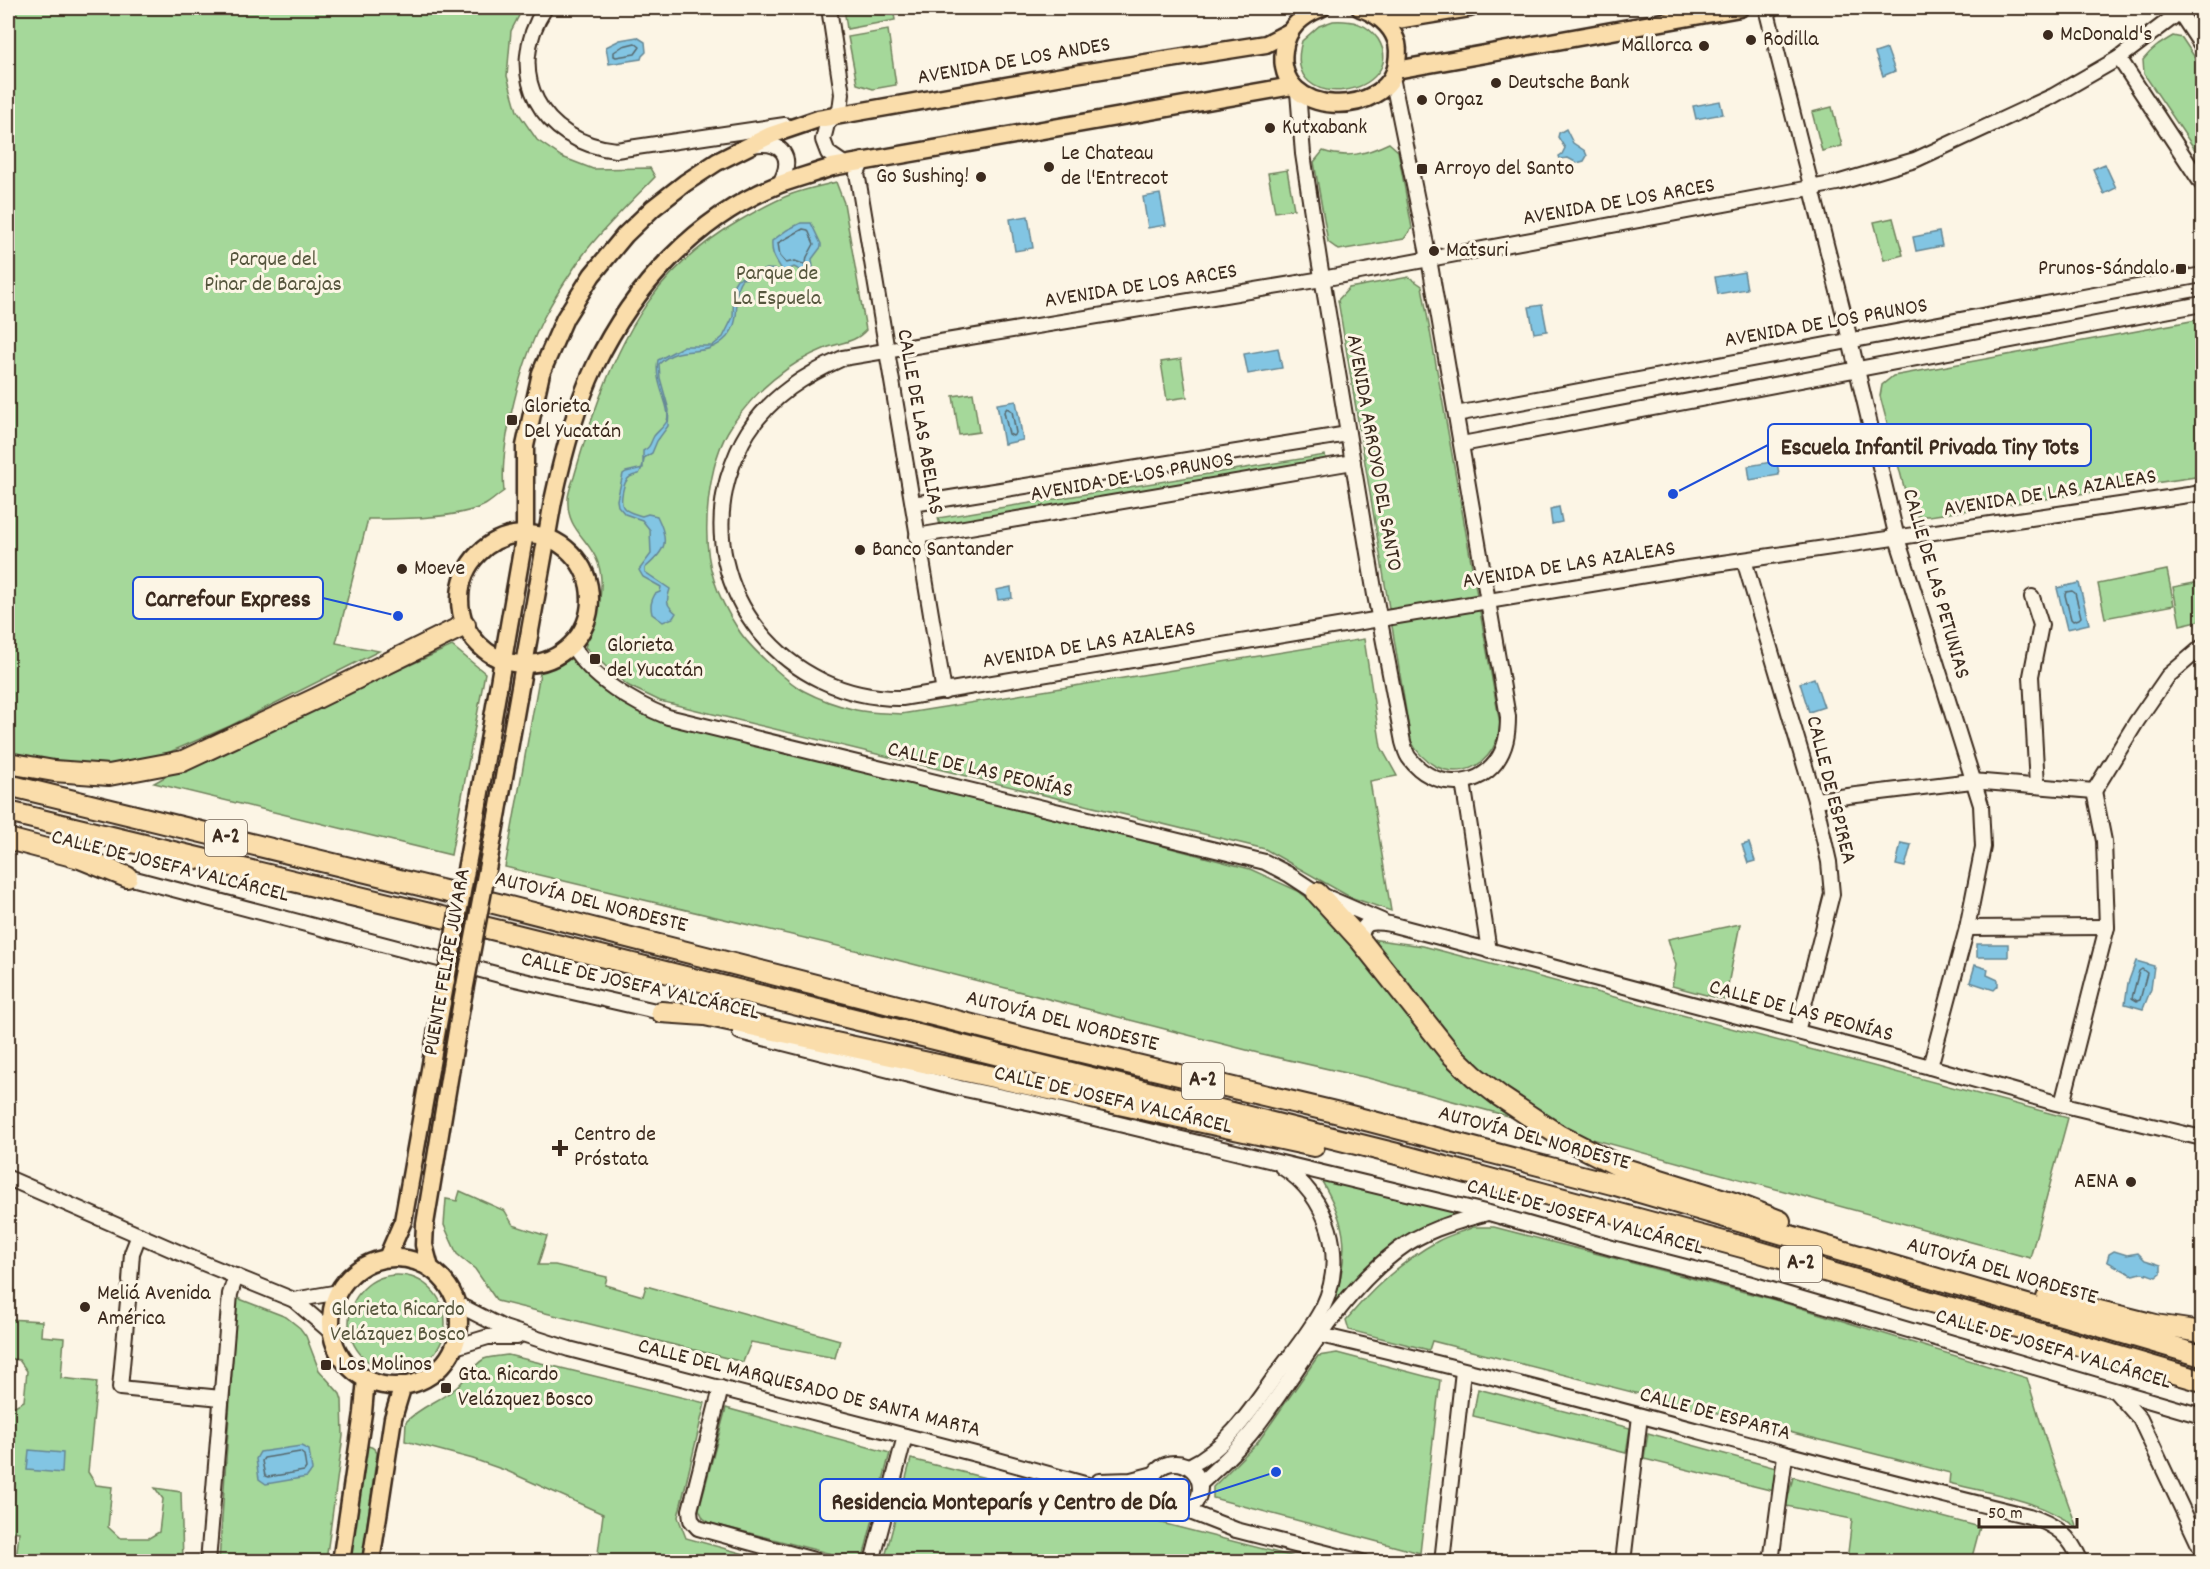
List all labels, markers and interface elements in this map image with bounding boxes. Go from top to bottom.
place label: McDonald's [2060,20,2153,51]
place label: Rodilla [1763,25,1819,56]
marker: McDonald's [2041,28,2055,42]
street label: AVENIDA DE LOS ANDES [915,30,1113,94]
place label: Mallorca [1621,31,1693,62]
marker: Rodilla [1744,33,1758,47]
marker: Mallorca [1697,39,1711,53]
place label: Deutsche Bank [1508,68,1629,99]
marker: Deutsche Bank [1489,76,1503,90]
place label: Orgaz [1434,85,1484,116]
marker: Orgaz [1415,93,1429,107]
place label: Kutxabank [1282,113,1367,144]
marker: Kutxabank [1263,121,1277,135]
place label: Le Chateau de l'Entrecot [1061,139,1168,195]
place label: Arroyo del Santo [1434,154,1574,185]
marker: Le Chateau de l'Entrecot [1042,160,1056,174]
place label: Go Sushing! [876,162,969,193]
marker: Arroyo del Santo [1415,162,1429,176]
marker: Go Sushing! [974,170,988,184]
street label: AVENIDA DE LOS ARCES [1520,171,1718,235]
place label: Matsuri [1446,236,1508,267]
marker: Matsuri [1427,244,1441,258]
park label: Parque del Pinar de Barajas [204,245,342,301]
place label: Prunos-Sándalo [2038,254,2169,285]
street label: AVENIDA DE LOS ARCES [1042,256,1240,318]
park label: Parque de La Espuela [733,259,822,315]
marker: Prunos-Sándalo [2174,262,2188,276]
street label: AVENIDA DE LOS PRUNOS [1722,291,1930,357]
street label: CALLE DE LAS ABELIAS [887,327,951,517]
street label: AVENIDA ARROYO DEL SANTO [1337,332,1409,574]
place label: Glorieta Del Yucatán [524,392,621,448]
marker: Glorieta Del Yucatán [505,413,519,427]
callout: Escuela Infantil Privada Tiny Tots [1768,424,2091,466]
text: Escuela Infantil Privada Tiny Tots [1781,432,2079,466]
street label: AVENIDA DE LOS PRUNOS [1028,445,1236,511]
street label: AVENIDA DE LAS AZALEAS [1941,462,2159,526]
street label: CALLE DE LAS PETUNIAS [1893,485,1977,683]
street label: AVENIDA DE LAS AZALEAS [1460,534,1678,598]
place label: Banco Santander [872,535,1014,566]
marker: Banco Santander [853,543,867,557]
place label: Moeve [414,554,465,585]
marker: Moeve [395,562,409,576]
callout: Carrefour Express [133,577,323,619]
text: Carrefour Express [145,584,311,618]
street label: AVENIDA DE LAS AZALEAS [980,614,1198,678]
place label: Glorieta del Yucatán [607,631,703,687]
marker: Glorieta del Yucatán [588,652,602,666]
street label: CALLE DE ESPIREA [1797,713,1863,867]
street label: CALLE DE LAS PEONÍAS [884,735,1076,807]
road number: A-2 [205,820,247,856]
street label: CALLE DE JOSEFA VALCÁRCEL [48,822,292,912]
street label: AUTOVÍA DEL NORDESTE [492,864,690,942]
street label: PUENTE FELIPE JUVARA [416,866,480,1058]
street label: CALLE DE JOSEFA VALCÁRCEL [518,944,762,1030]
street label: CALLE DE LAS PEONÍAS [1706,973,1896,1051]
street label: AUTOVÍA DEL NORDESTE [963,983,1161,1061]
street label: CALLE DE JOSEFA VALCÁRCEL [991,1058,1235,1144]
road number: A-2 [1182,1063,1224,1099]
street label: AUTOVÍA DEL NORDESTE [1435,1099,1633,1179]
place label: Centro de Próstata [574,1120,656,1176]
marker: Centro de Próstata [551,1139,569,1157]
place label: AENA [2074,1167,2119,1198]
street label: CALLE DE JOSEFA VALCÁRCEL [1463,1171,1707,1265]
marker: AENA [2124,1175,2138,1189]
street label: AUTOVÍA DEL NORDESTE [1903,1230,2101,1314]
road number: A-2 [1780,1246,1822,1282]
place label: Meliá Avenida América [97,1279,211,1335]
park label: Glorieta Ricardo Velázquez Bosco [330,1295,466,1351]
marker: Meliá Avenida América [78,1300,92,1314]
street label: CALLE DE JOSEFA VALCÁRCEL [1932,1301,2174,1399]
street label: CALLE DEL MARQUESADO DE SANTA MARTA [634,1331,984,1447]
place label: Los Molinos [338,1350,432,1381]
marker: Los Molinos [319,1358,333,1372]
place label: Gta. Ricardo Velázquez Bosco [458,1360,593,1416]
street label: CALLE DE ESPARTA [1636,1380,1794,1450]
marker: Gta. Ricardo Velázquez Bosco [439,1381,453,1395]
callout: Residencia Monteparís y Centro de Día [820,1479,1189,1521]
text: Residencia Monteparís y Centro de Día [832,1487,1177,1521]
scale bar [1979,1491,2076,1529]
text: 50 m [1988,1502,2023,1527]

